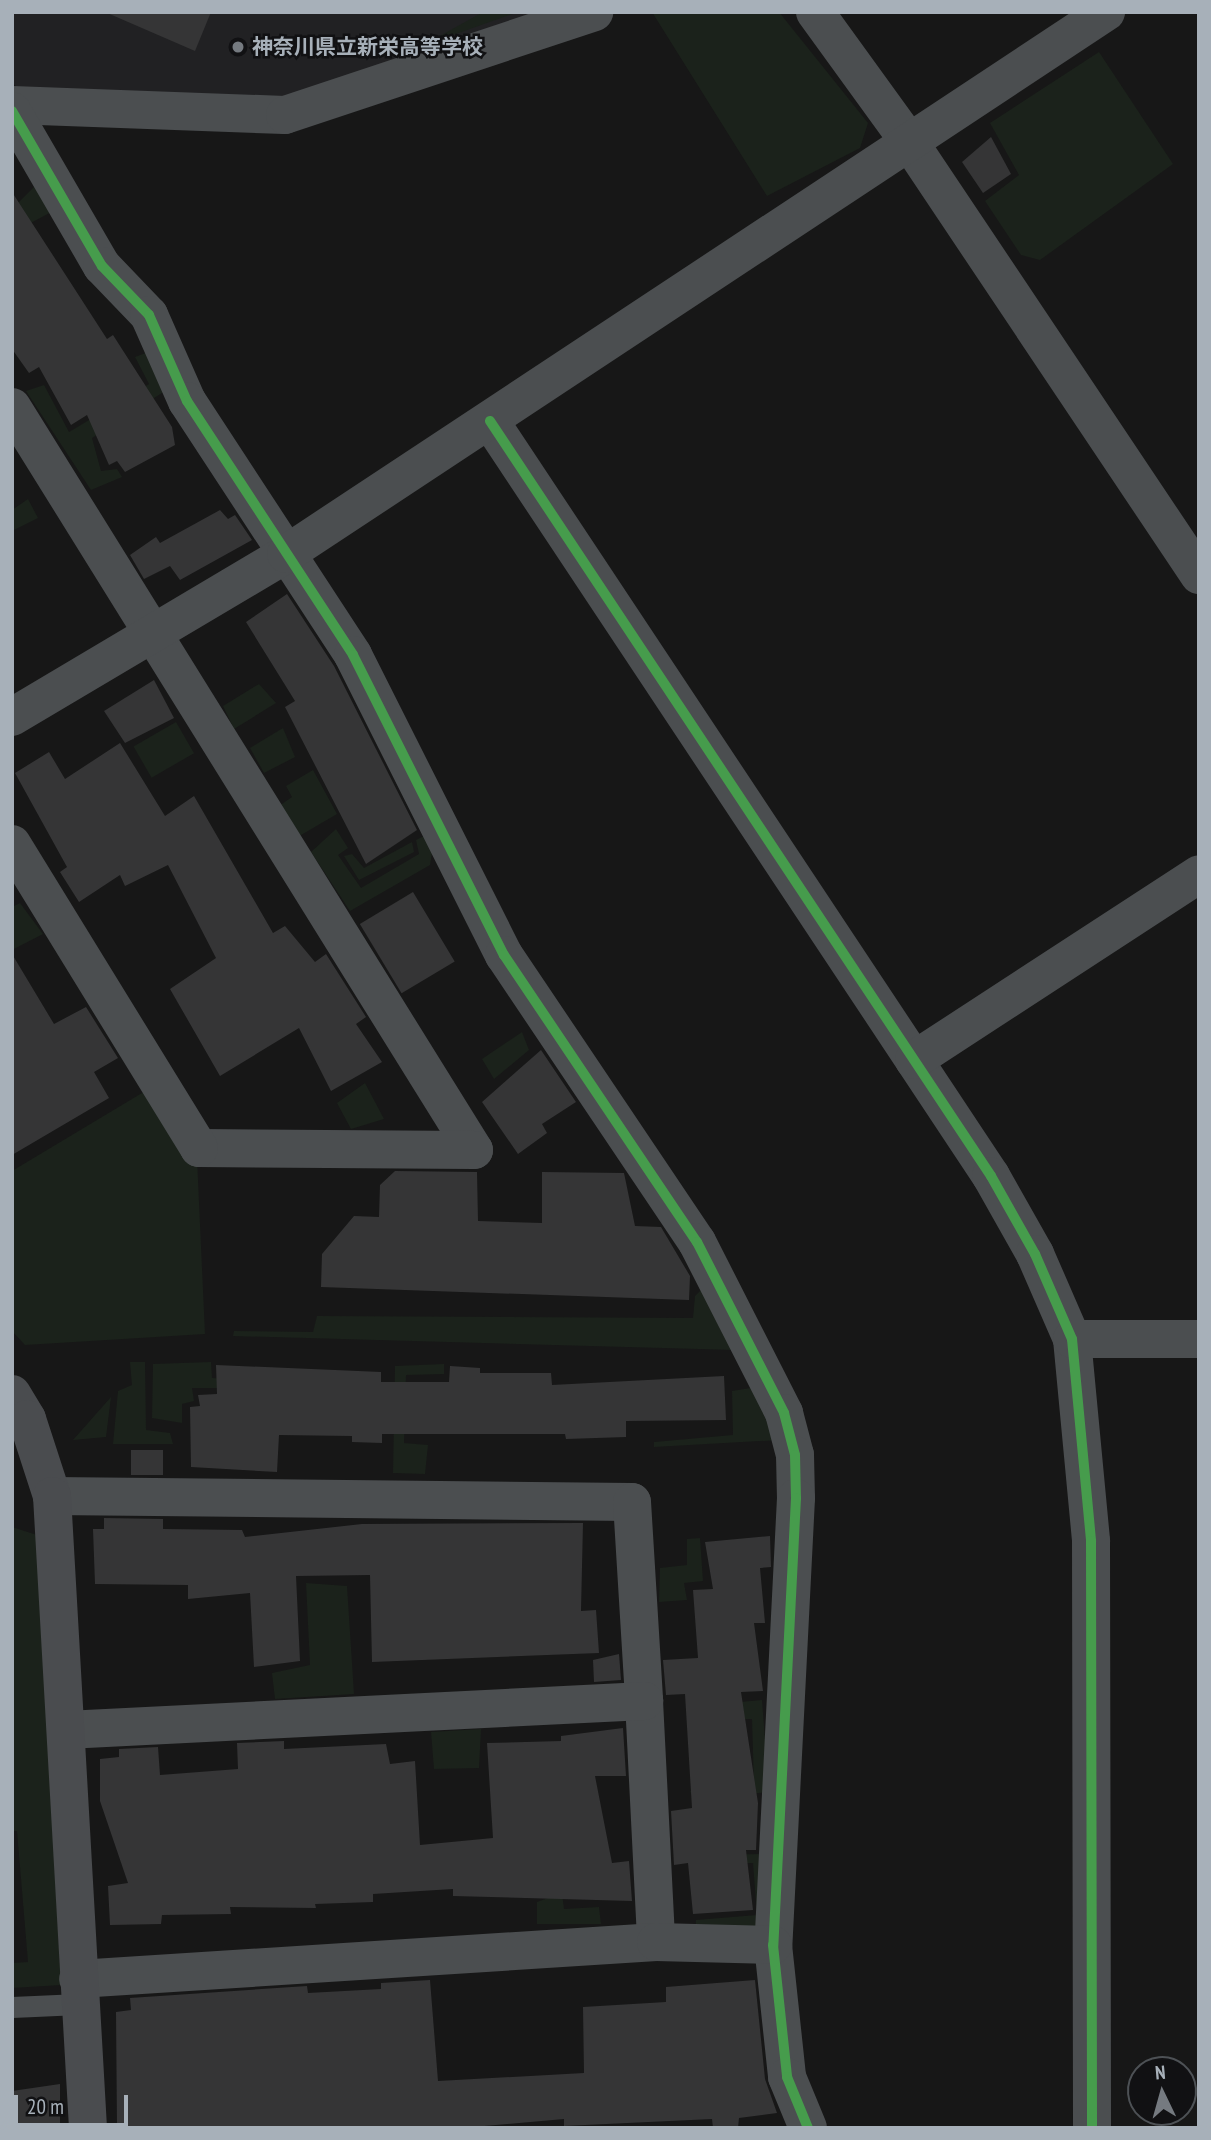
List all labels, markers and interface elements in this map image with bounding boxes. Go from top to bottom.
place label: 神奈川県立新栄高等学校 [252,34,483,60]
marker: 神奈川県立新栄高等学校 [230,39,246,55]
north arrow [1127,2056,1197,2126]
text: N [1154,2060,1166,2084]
scale bar [18,2080,131,2124]
text: 20 m [27,2093,64,2120]

